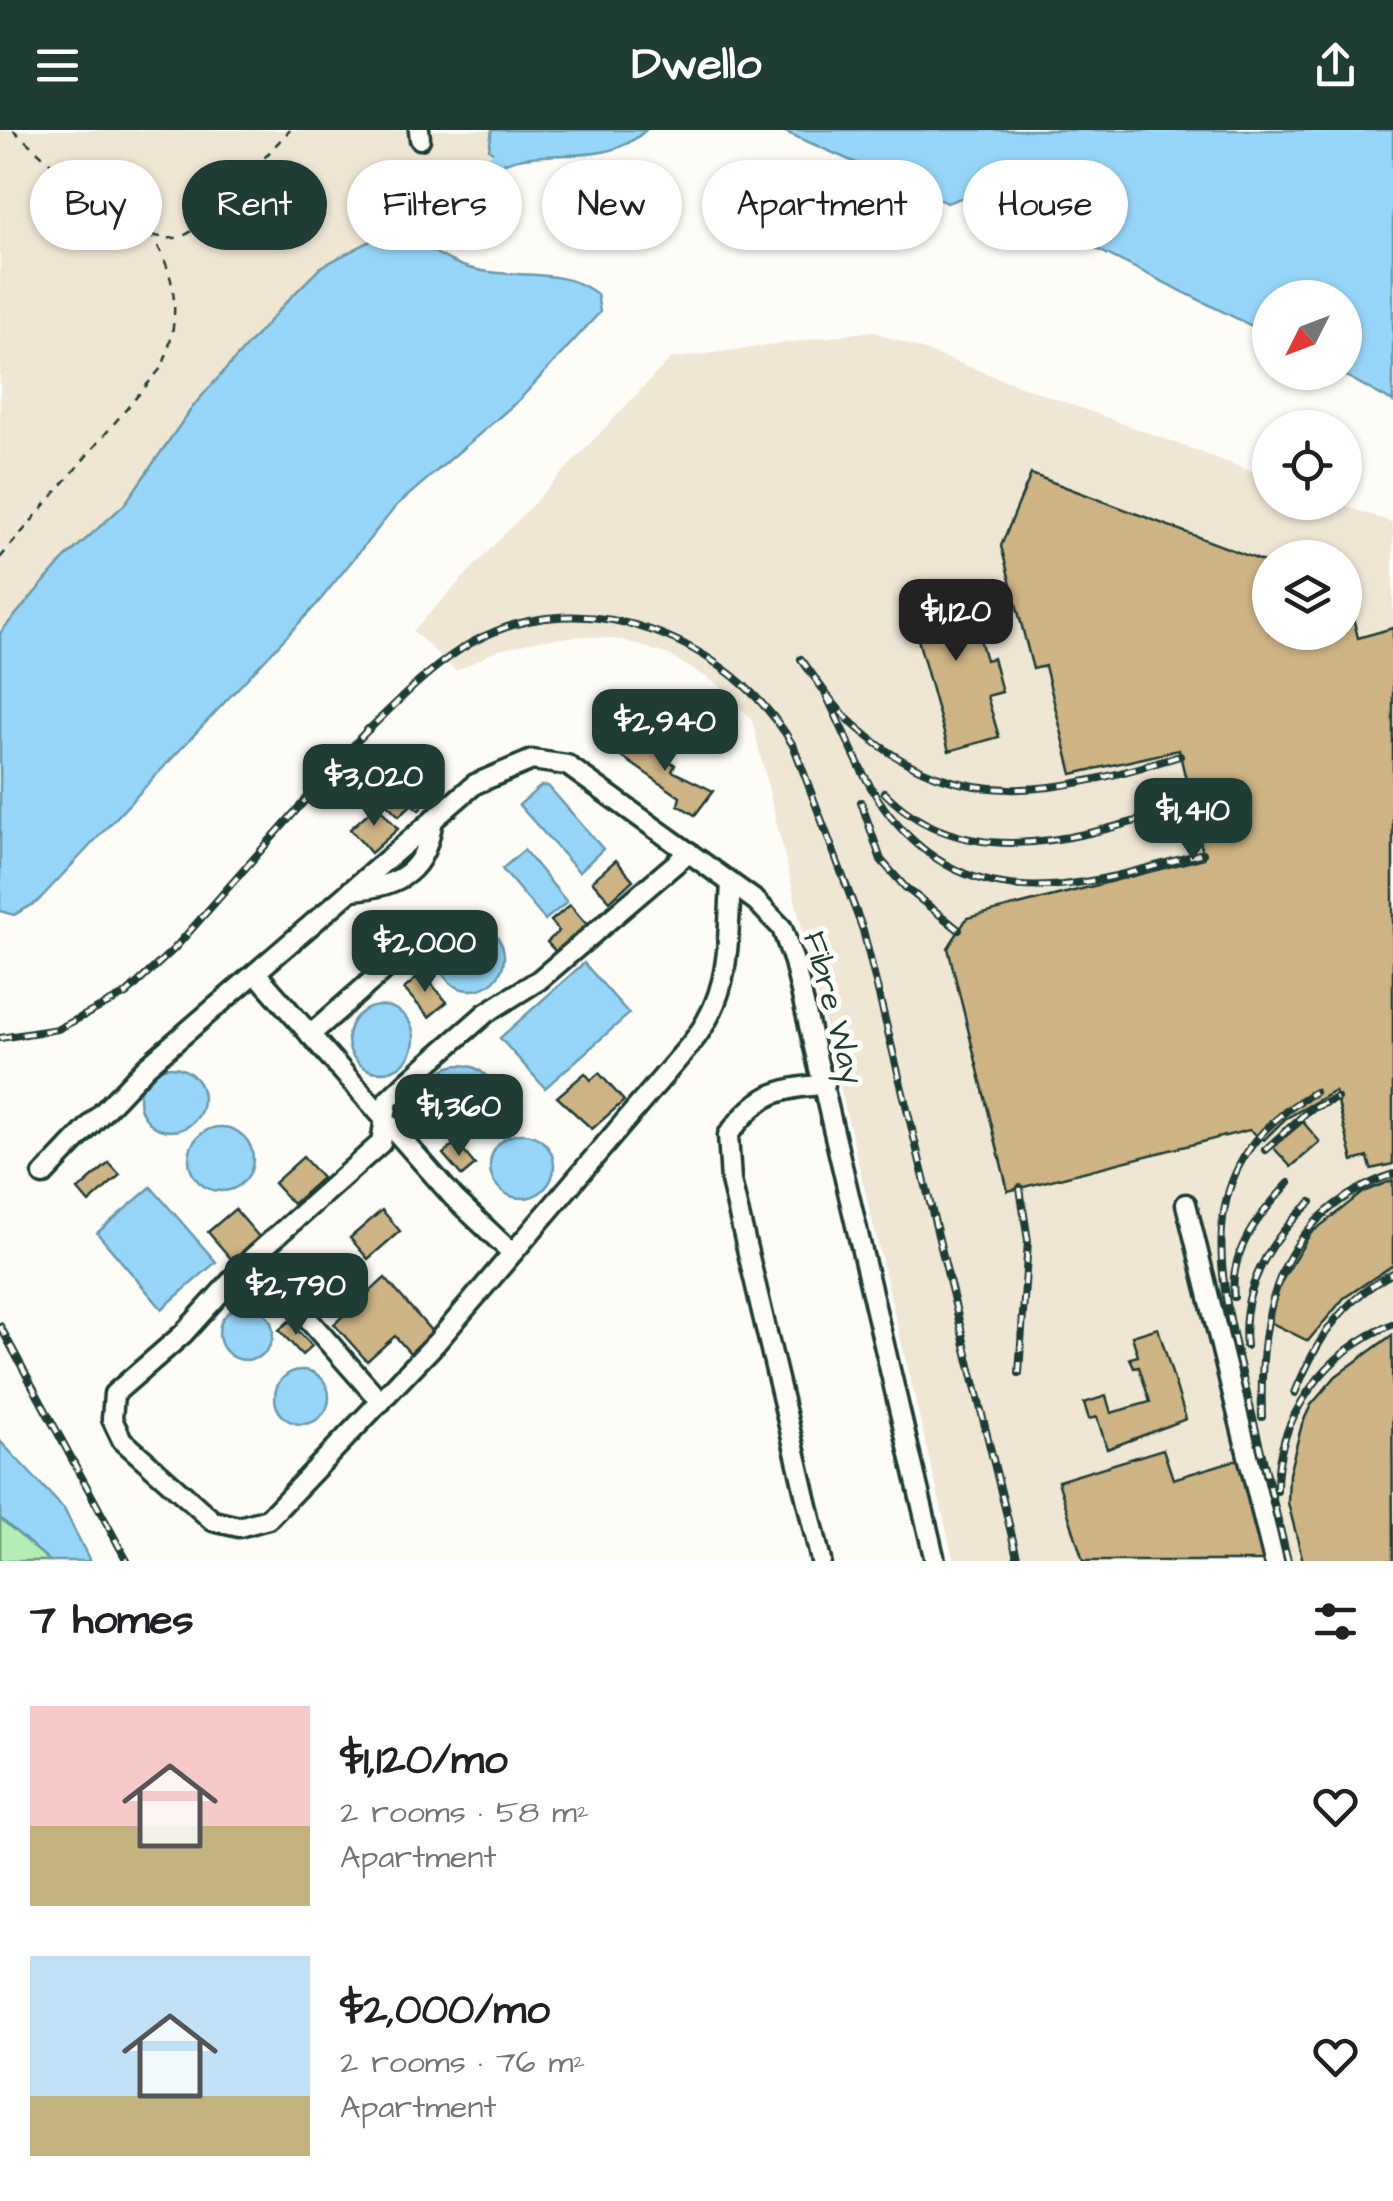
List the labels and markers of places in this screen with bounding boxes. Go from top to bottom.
pin: $1,120 [875,579,1037,664]
pin: $2,940 [584,689,746,774]
pin: $3,020 [293,744,455,829]
pin: $1,410 [1112,778,1274,863]
pin: $2,000 [344,910,506,995]
pin: $1,360 [378,1074,540,1159]
pin: $2,790 [215,1253,377,1338]

